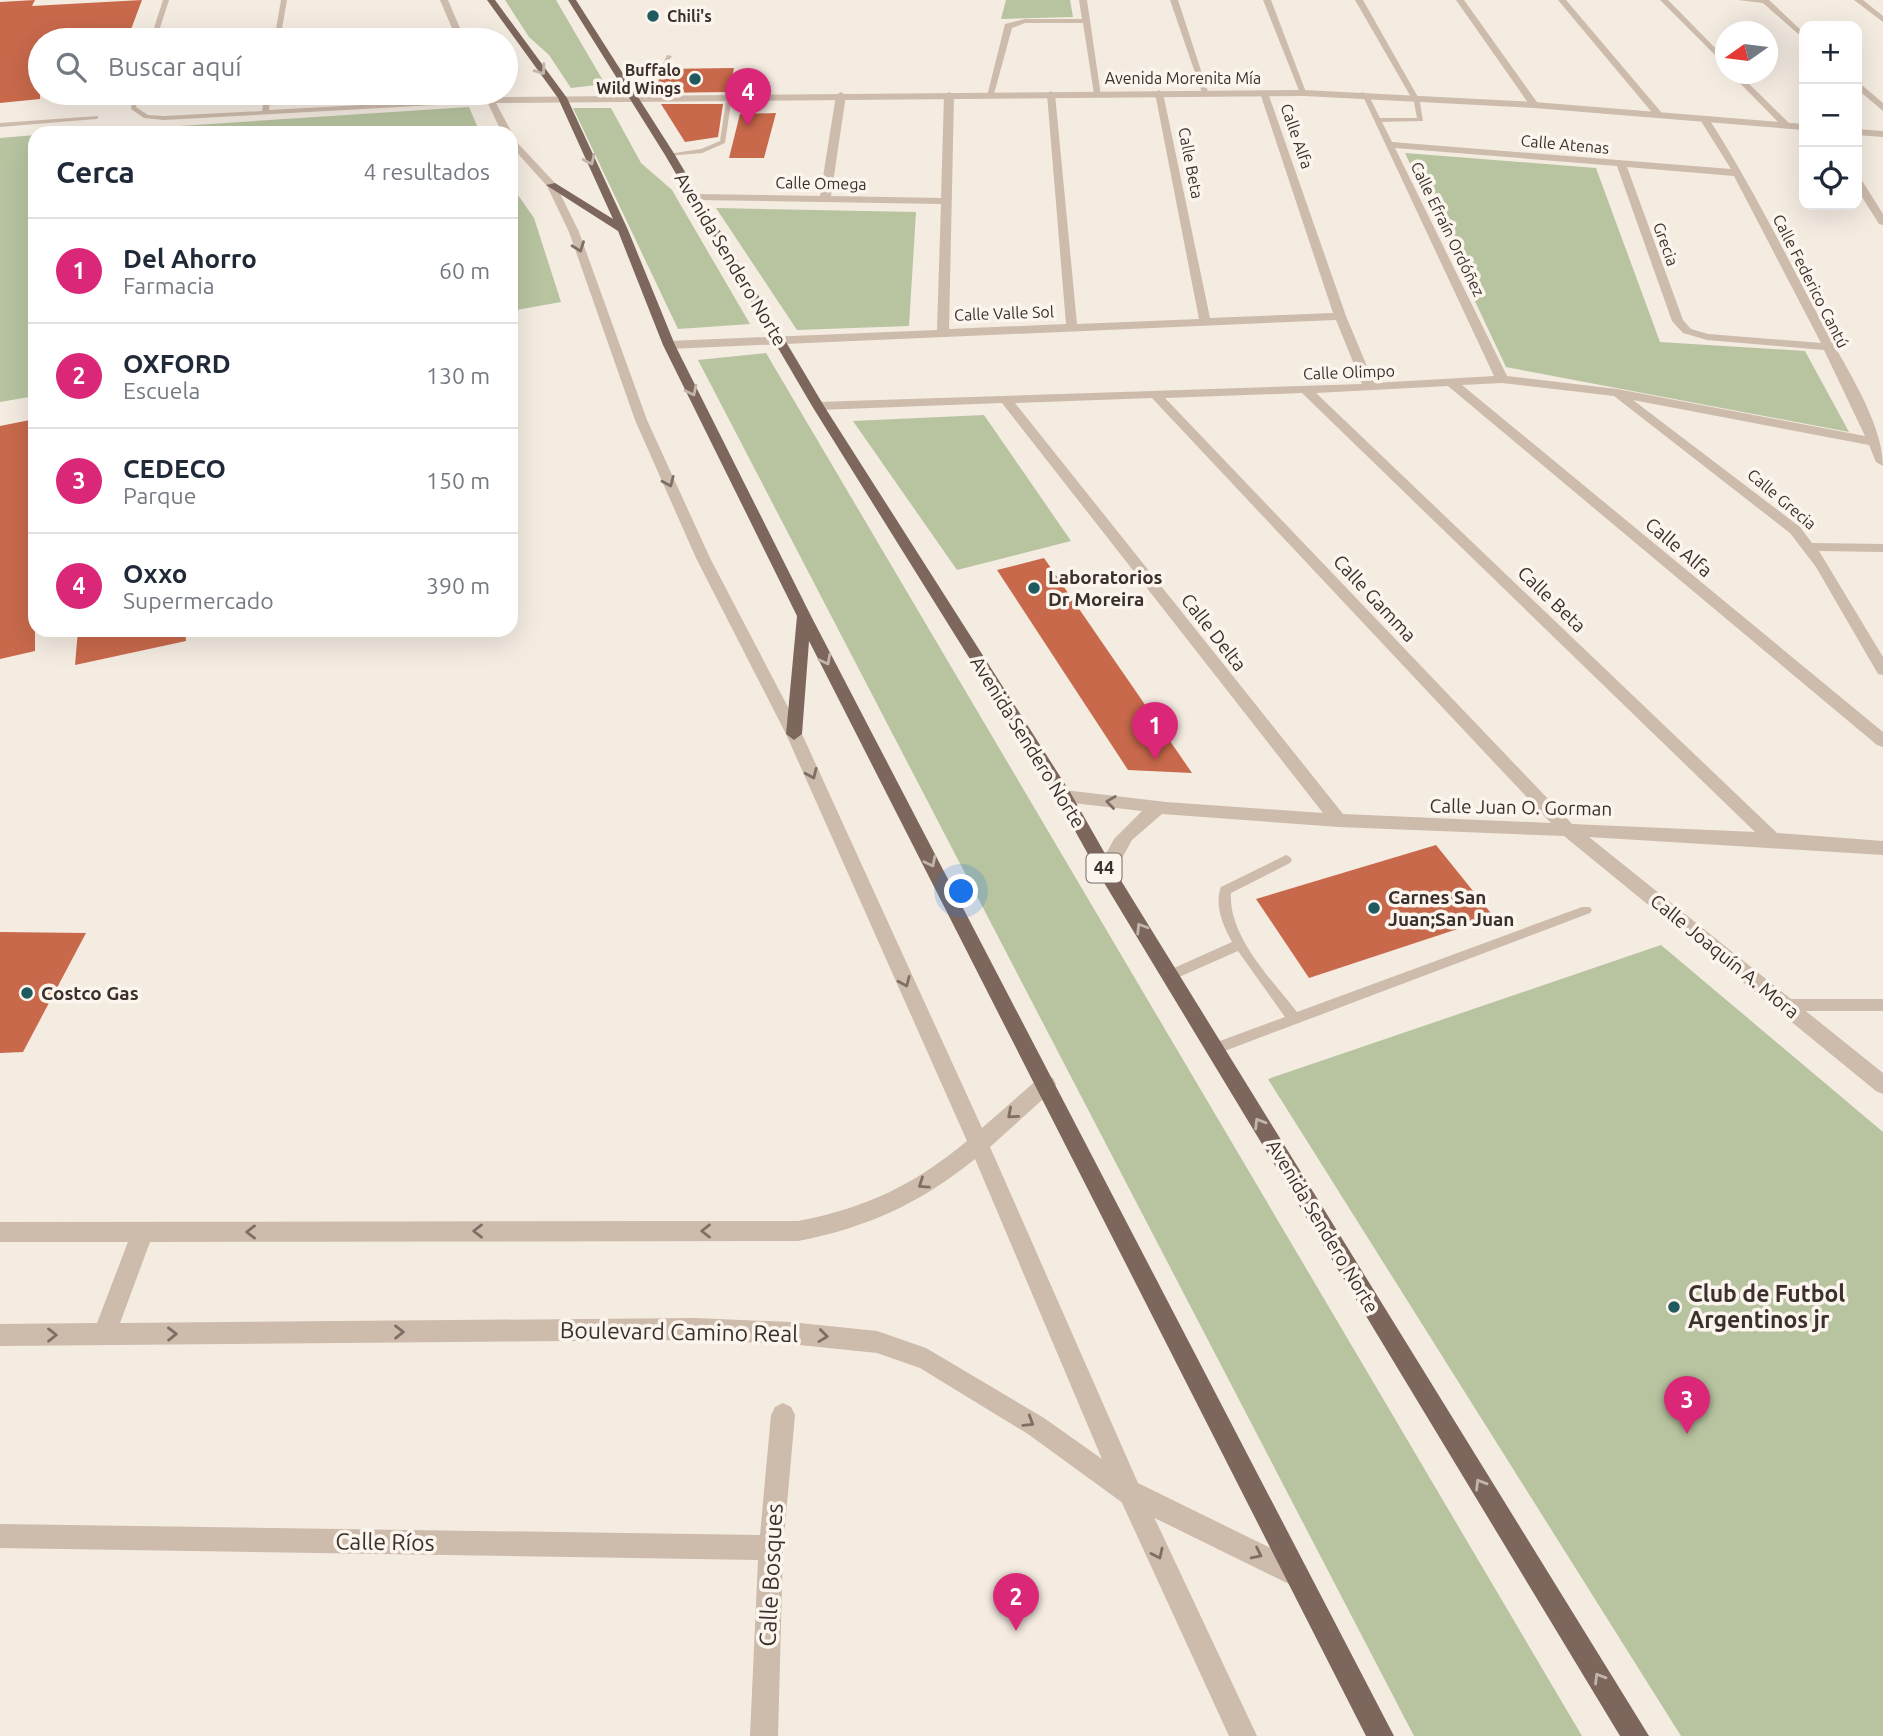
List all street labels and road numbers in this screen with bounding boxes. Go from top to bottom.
street label: Avenida Morenita Mía [1105,69,1261,87]
street label: Calle Alfa [1277,101,1317,171]
street label: Calle Beta [1175,126,1207,200]
street label: Calle Atenas [1520,131,1610,157]
street label: Calle Efraín Ordóñez [1408,159,1488,299]
street label: Avenida Sendero Norte [671,169,791,349]
street label: Calle Omega [775,173,867,193]
street label: Calle Federico Cantú [1770,211,1852,351]
street label: Grecia [1650,220,1682,268]
street label: Calle Valle Sol [954,302,1054,324]
street label: Calle Olimpo [1303,361,1395,383]
street label: Calle Grecia [1744,465,1820,533]
street label: Calle Alfa [1641,513,1717,581]
street label: Calle Gamma [1329,550,1421,646]
street label: Calle Beta [1513,561,1591,637]
street label: Calle Delta [1177,589,1251,675]
street label: Avenida Sendero Norte [966,652,1090,832]
street label: Calle Juan O. Gorman [1430,794,1612,820]
road number: 44 [1086,854,1122,882]
street label: Calle Joaquín A. Mora [1646,889,1804,1023]
street label: Avenida Sendero Norte [1263,1136,1383,1316]
street label: Boulevard Camino Real [560,1317,798,1346]
street label: Calle Bosques [754,1503,787,1647]
street label: Calle Ríos [335,1528,435,1555]

